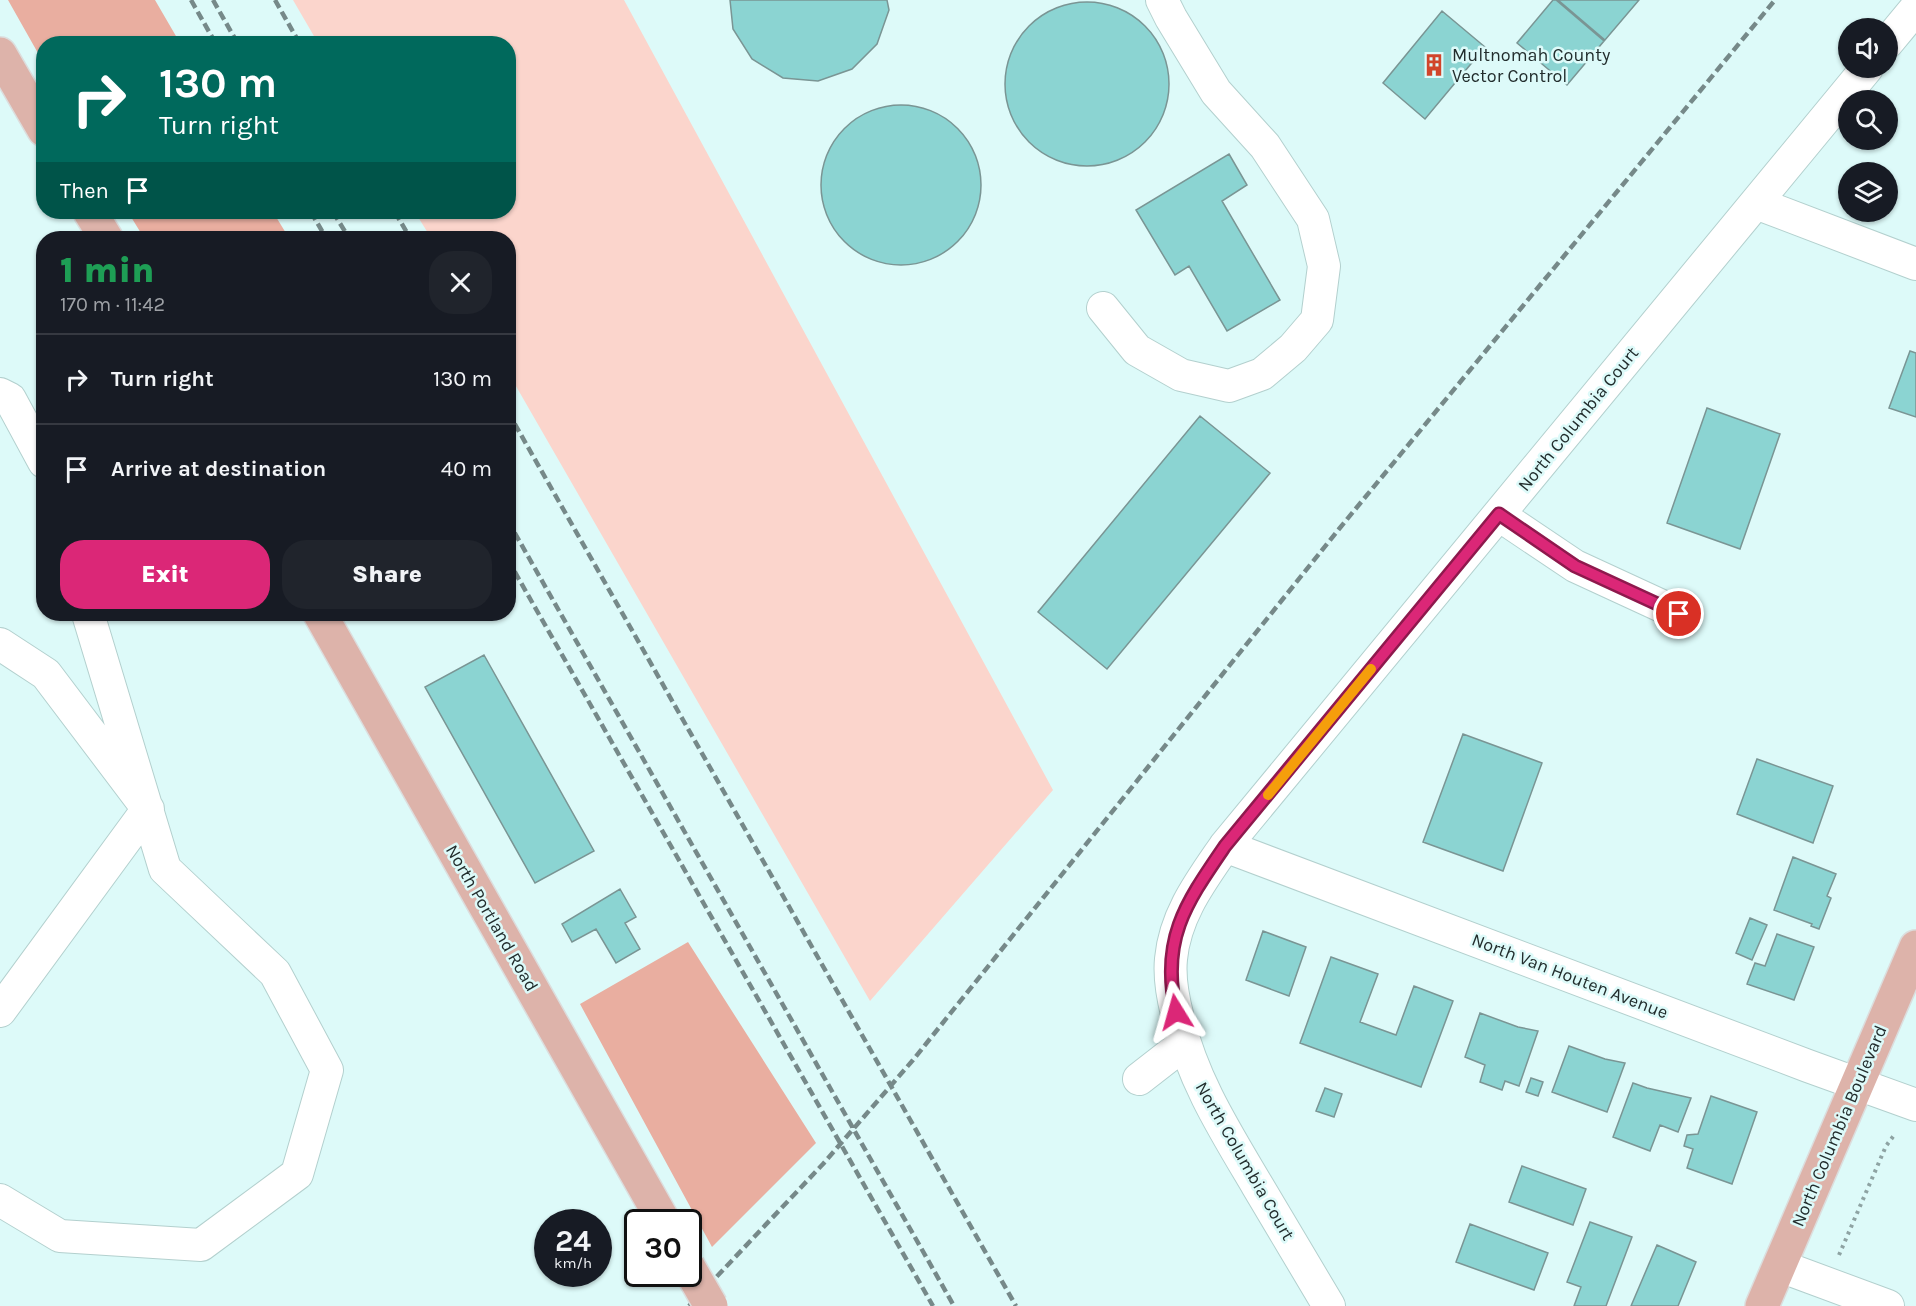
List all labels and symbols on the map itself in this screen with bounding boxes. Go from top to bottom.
place label: Multnomah County Vector Control [1452,44,1611,87]
building icon: Multnomah County Vector Control [1421,52,1447,78]
street label: North Columbia Court [1513,342,1643,496]
pin [1653,588,1704,639]
street label: North Portland Road [441,841,543,995]
street label: North Van Houten Avenue [1469,928,1671,1024]
position arrow [1144,980,1208,1044]
street label: North Columbia Boulevard [1787,1022,1891,1230]
street label: North Columbia Court [1191,1078,1300,1244]
speed limit sign: 30 [624,1209,702,1287]

